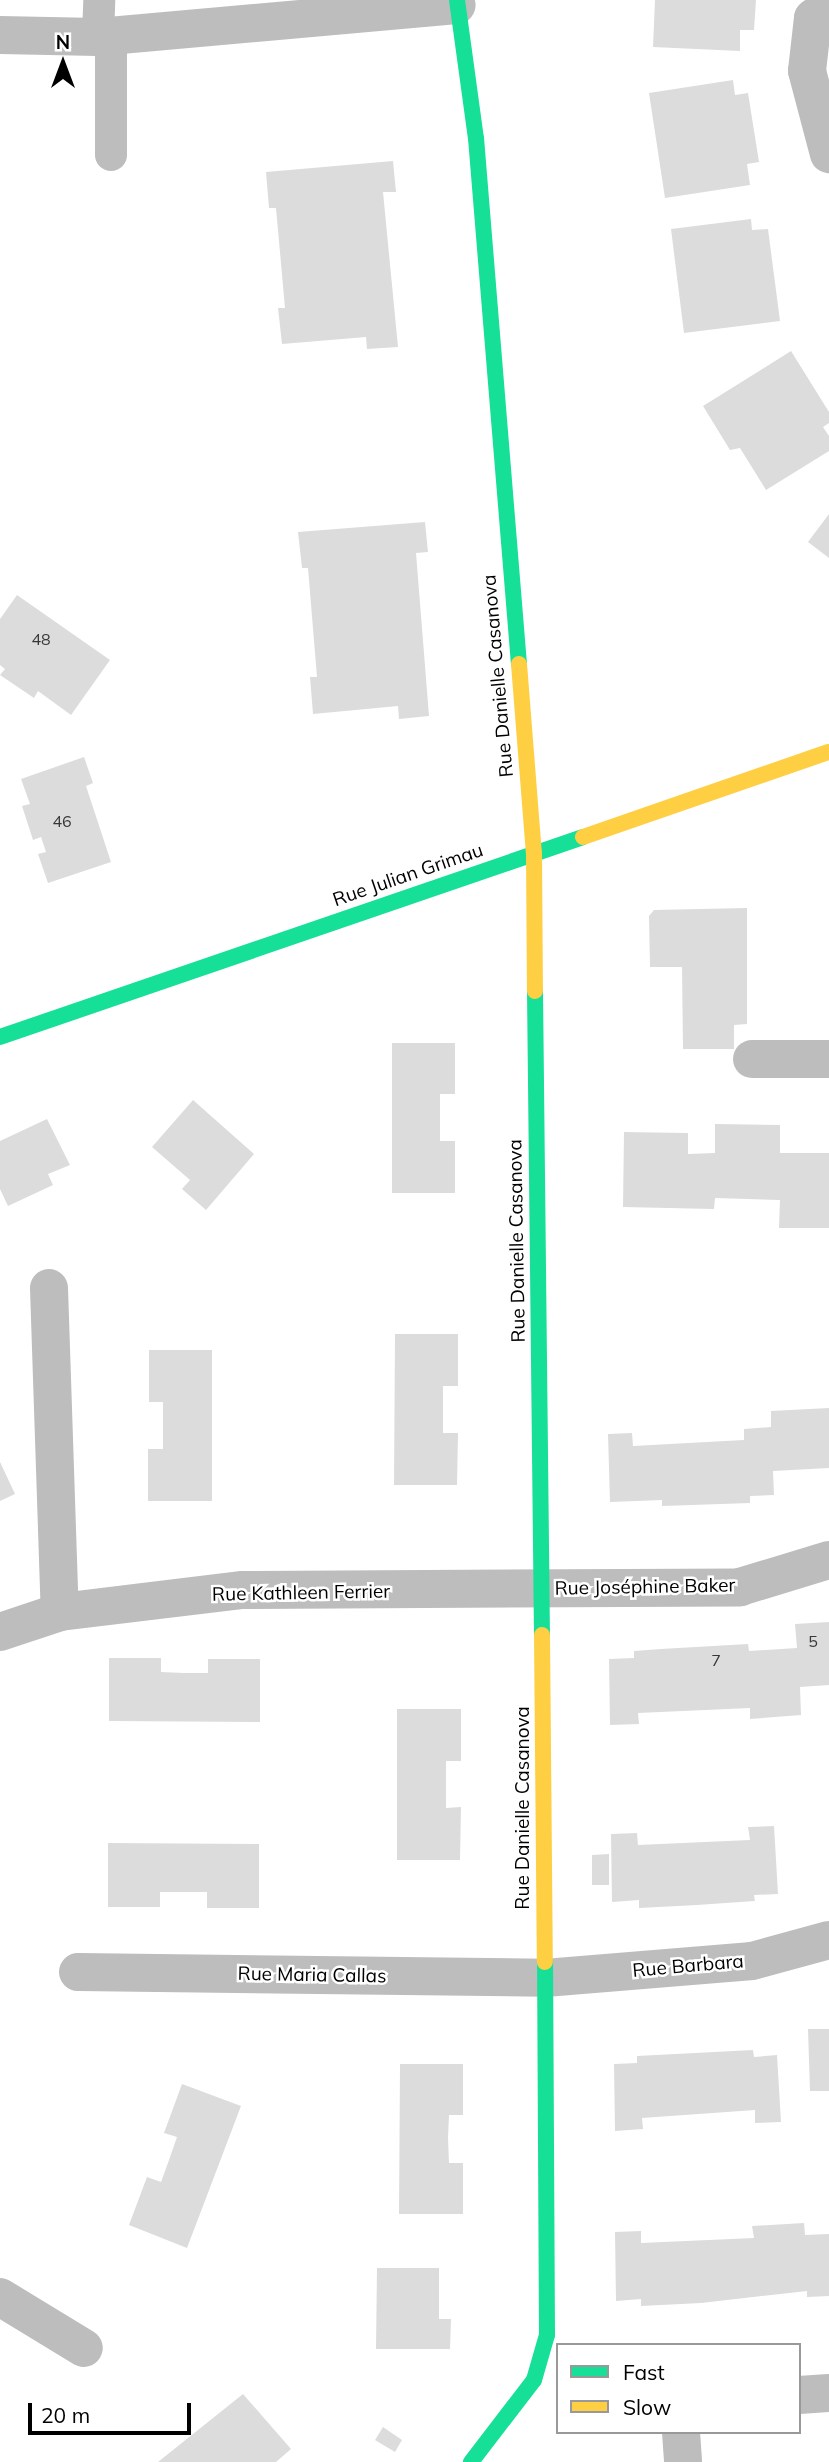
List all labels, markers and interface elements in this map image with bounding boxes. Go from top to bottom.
north arrow [28,28,98,98]
text: N [56,30,70,54]
street label: Rue Danielle Casanova [478,574,518,778]
house number: 48 [31,629,51,649]
house number: 46 [52,811,72,831]
street label: Rue Julian Grimau [330,839,486,911]
street label: Rue Danielle Casanova [504,1139,530,1343]
street label: Rue Joséphine Baker [554,1574,736,1600]
street label: Rue Kathleen Ferrier [212,1580,390,1606]
house number: 5 [808,1631,818,1651]
house number: 7 [711,1650,721,1670]
street label: Rue Danielle Casanova [512,1706,534,1910]
street label: Rue Barbara [631,1950,745,1982]
street label: Rue Maria Callas [237,1962,387,1988]
legend [556,2343,801,2434]
text: Fast [623,2359,665,2385]
scale bar [32,2388,194,2432]
text: Slow [623,2394,671,2420]
text: 20 m [41,2402,90,2428]

